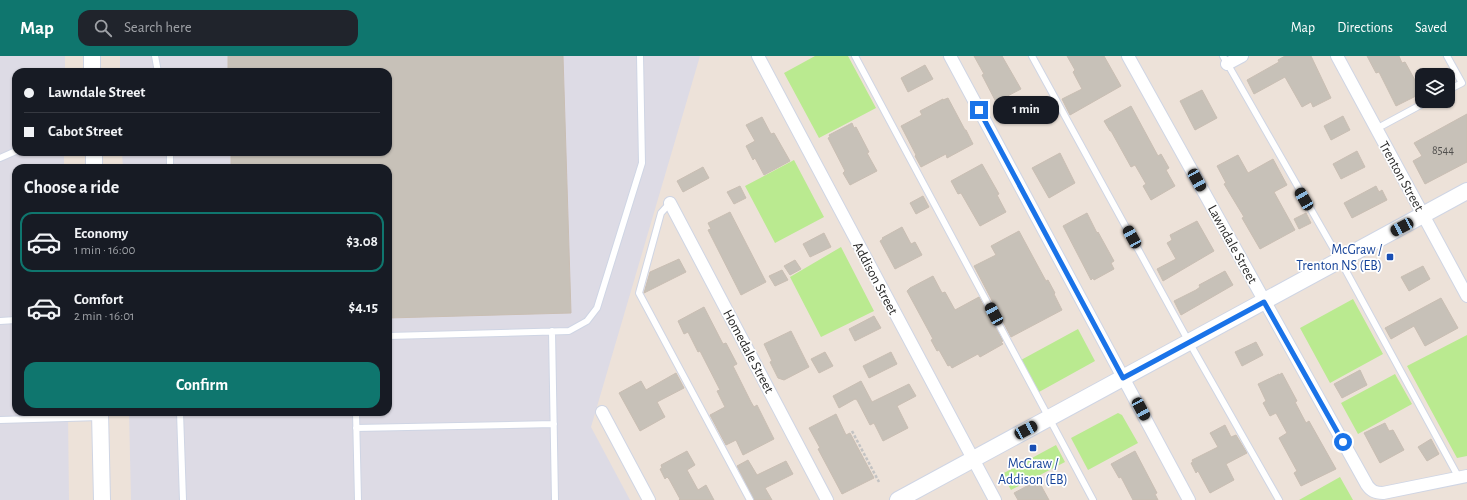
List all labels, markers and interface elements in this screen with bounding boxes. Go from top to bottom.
search box [78,10,358,46]
icon: search [92,17,114,39]
text: Map [20,19,54,38]
text: Search here [124,20,192,35]
text: Map [1291,21,1315,35]
text: Directions [1337,21,1393,35]
text: Saved [1415,21,1447,35]
map controls [1415,68,1455,108]
button: layers [1415,68,1455,108]
text: Lawndale Street [48,85,145,100]
callout: 1 min [993,96,1059,124]
route end [970,101,988,119]
text: 1 min [1012,103,1040,116]
text: Cabot Street [48,124,123,139]
street label: Trenton Street [1376,139,1426,214]
house number: 8544 [1432,144,1454,156]
car [1186,167,1208,193]
text: Choose a ride [24,179,119,197]
car [1293,186,1315,212]
street label: Lawndale Street [1205,203,1260,287]
car [1389,216,1415,238]
icon: car [26,224,62,260]
car [1121,224,1143,250]
text: Economy [74,226,128,241]
text: $3.08 [346,234,378,249]
street label: Addison Street [850,240,900,318]
place label: McGraw / Trenton NS (EB) [1296,243,1383,273]
text: 1 min · 16:00 [74,244,135,257]
marker: McGraw / Trenton NS (EB) [1385,252,1395,262]
icon: car [26,290,62,326]
text: Comfort [74,292,123,307]
text: $4.15 [348,300,378,315]
car [983,301,1005,327]
street label: Homedale Street [720,307,776,396]
text: 2 min · 16:01 [74,310,134,323]
button: Confirm [24,362,380,408]
car [1130,396,1152,422]
car [1013,419,1039,441]
route start [1334,433,1352,451]
marker: McGraw / Addison (EB) [1028,443,1038,453]
place label: McGraw / Addison (EB) [998,457,1068,487]

